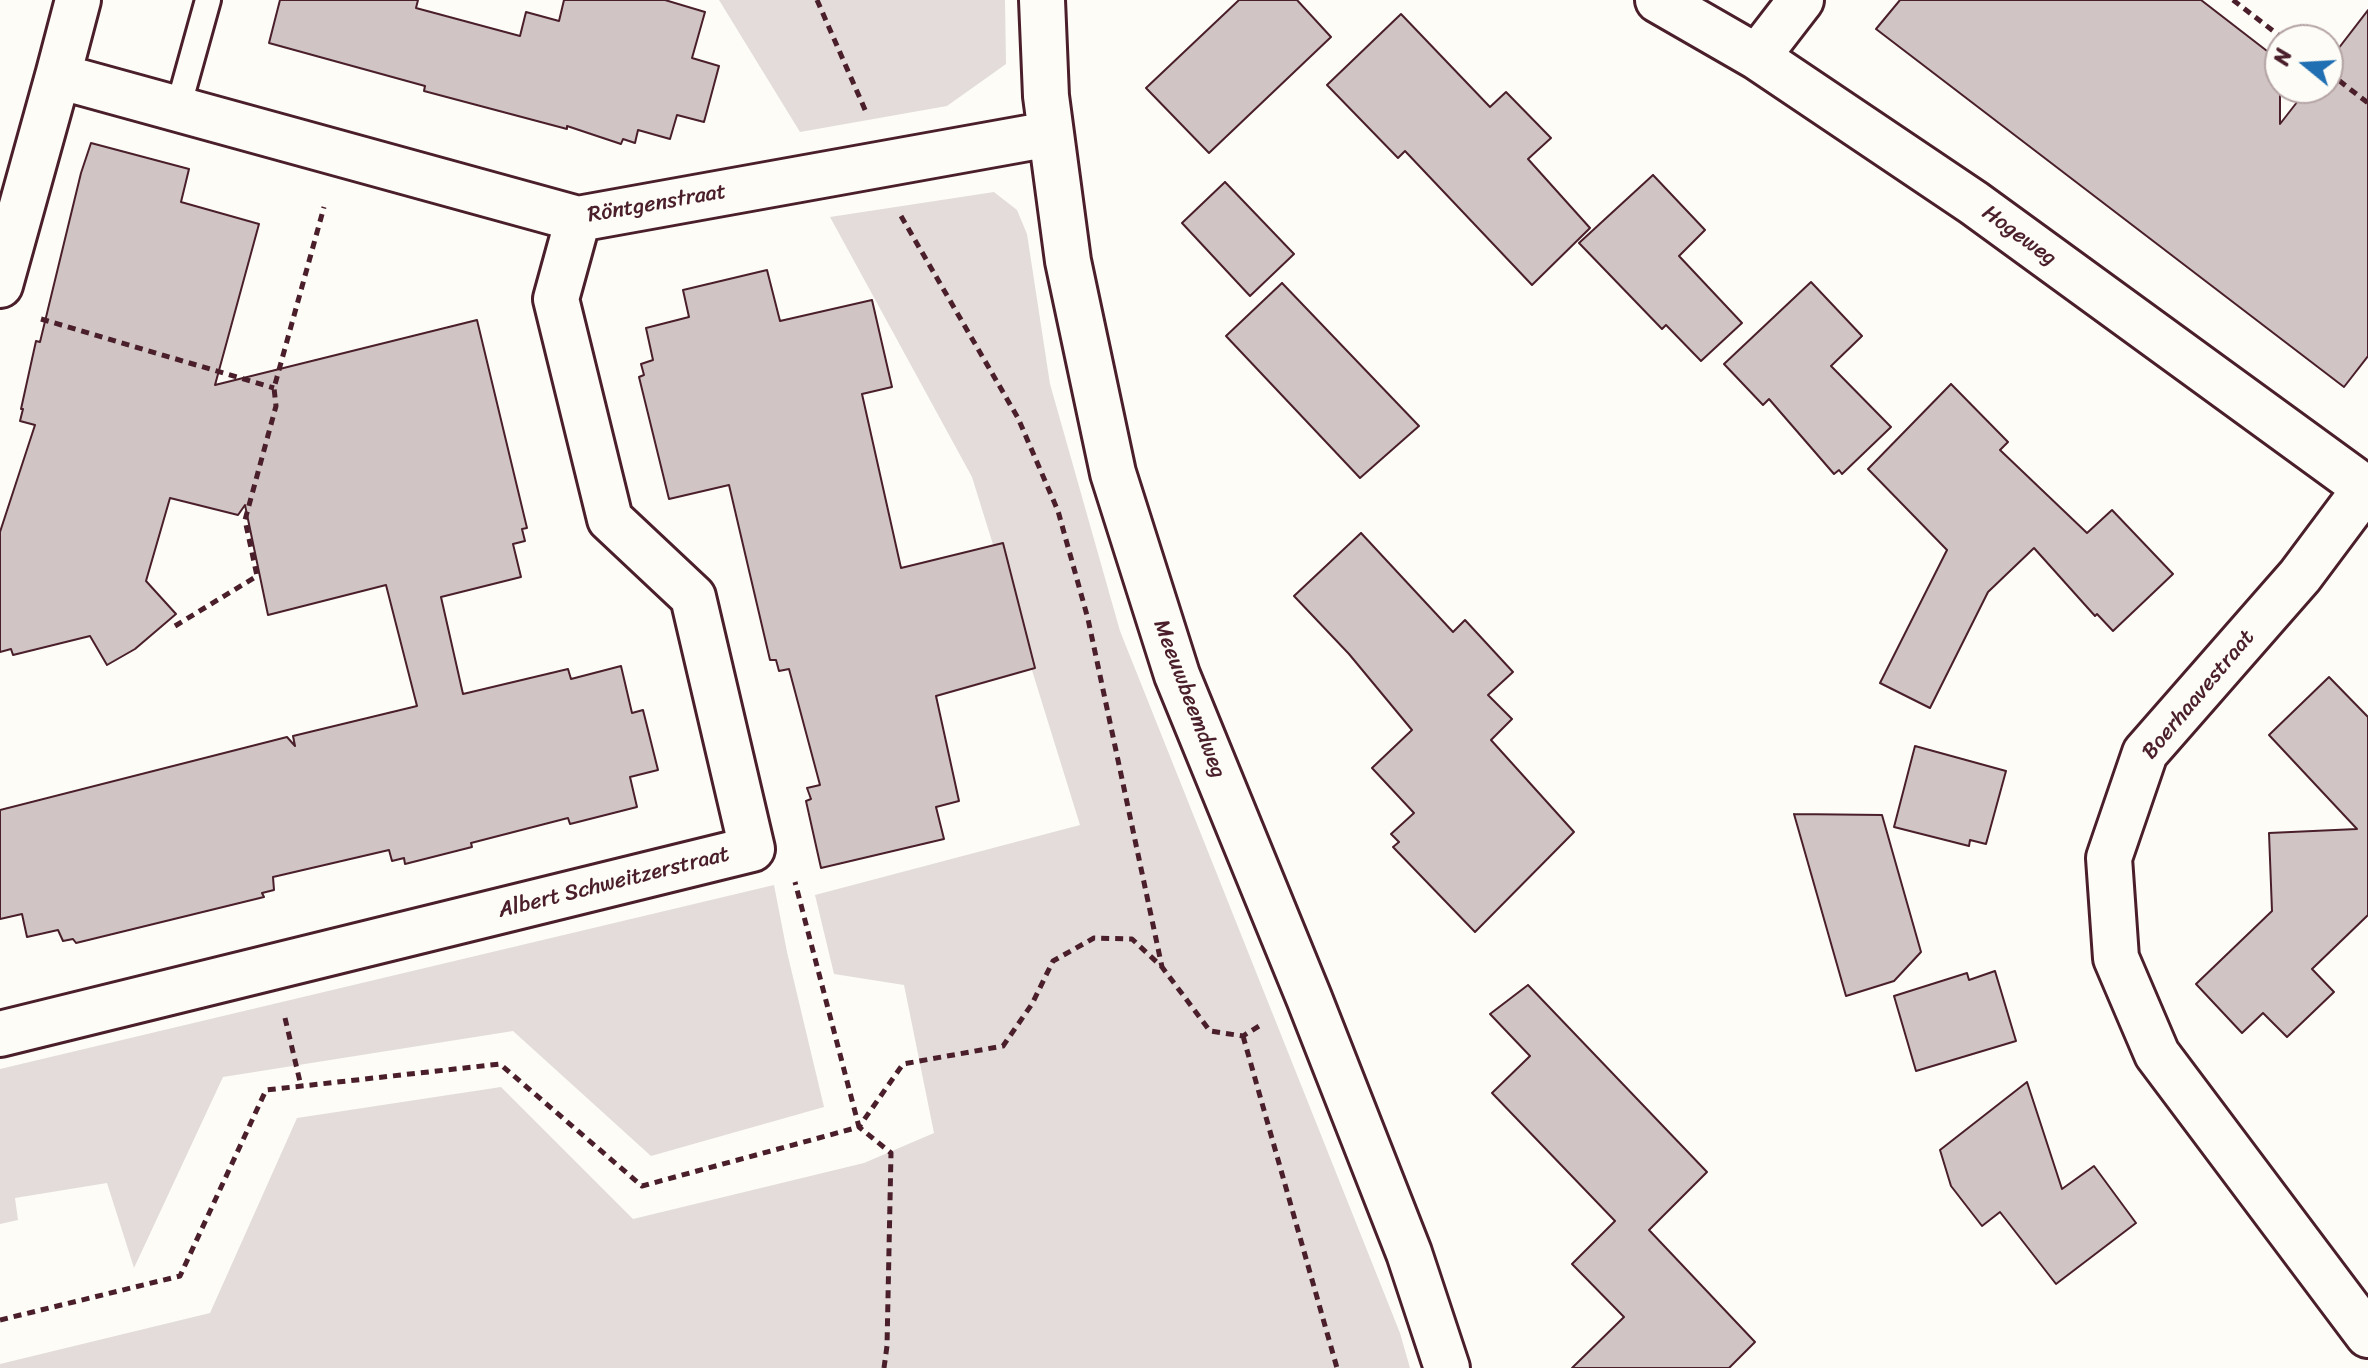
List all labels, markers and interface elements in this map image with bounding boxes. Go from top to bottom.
north arrow [2264,24,2344,104]
text: N [2262,44,2304,70]
street label: Röntgenstraat [586,179,728,229]
street label: Hogeweg [1976,200,2062,272]
street label: Meeuwbeemdweg [1147,616,1231,782]
street label: Boerhaavestraat [2137,625,2261,765]
street label: Albert Schweitzerstraat [496,842,732,924]

